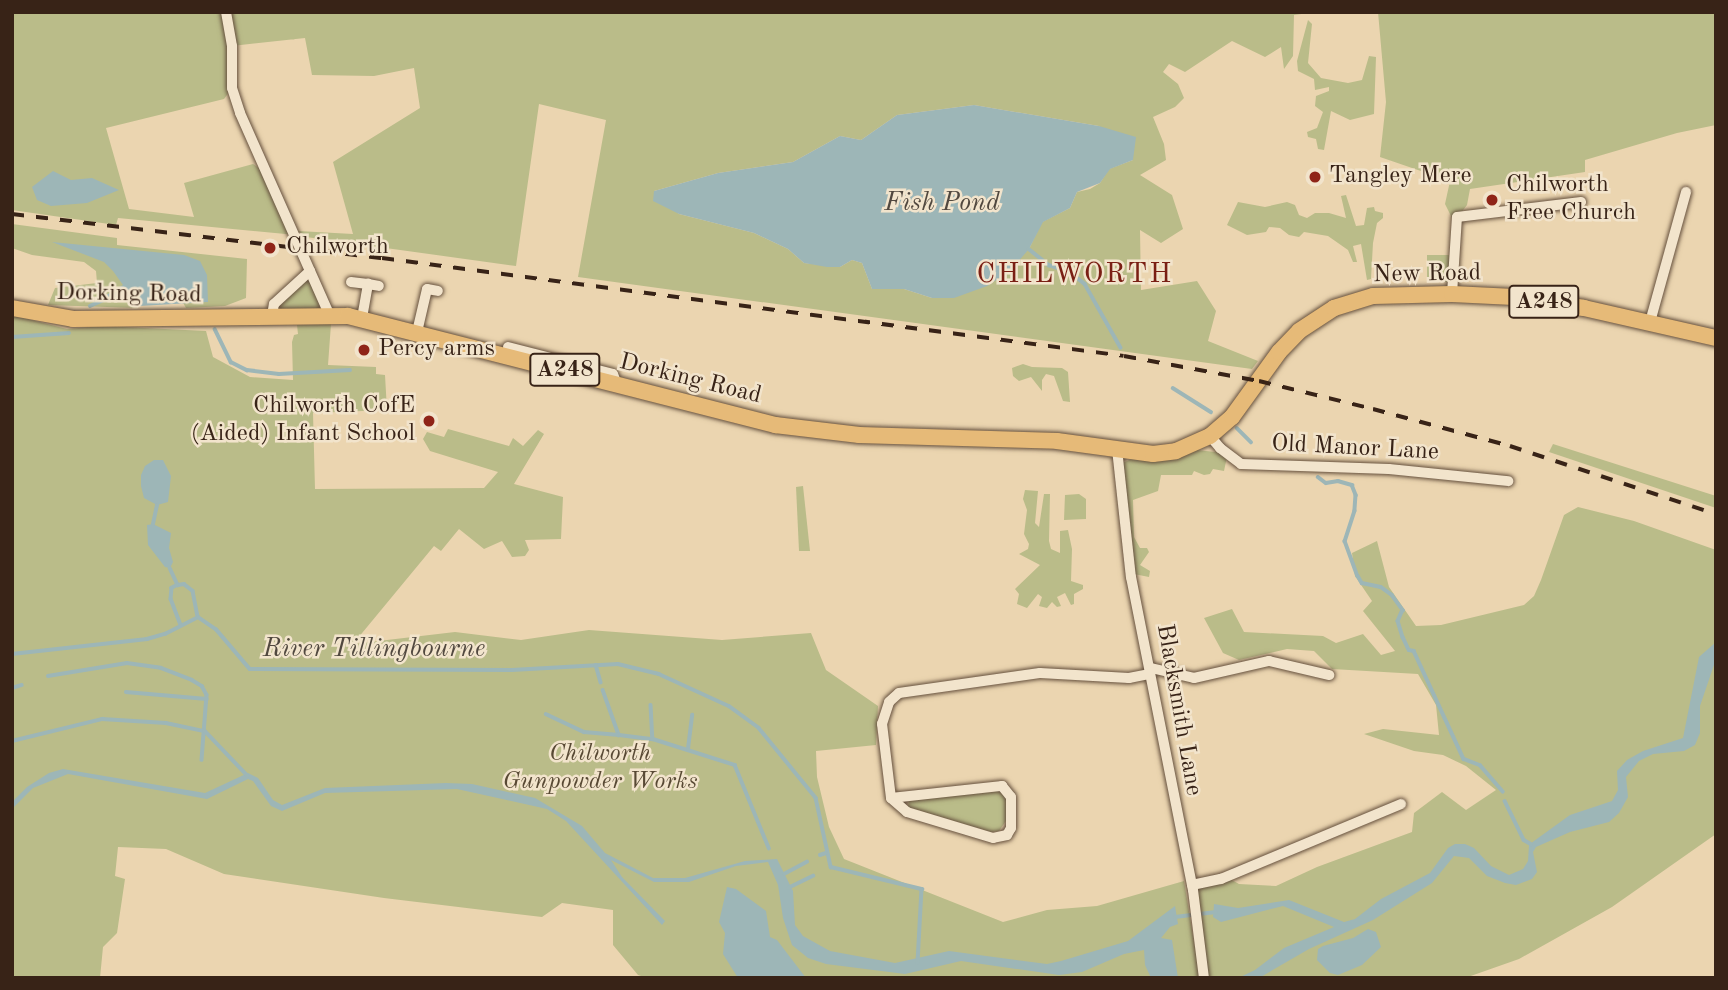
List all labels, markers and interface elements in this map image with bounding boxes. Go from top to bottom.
place label: Tangley Mere [1329,163,1472,191]
marker: Tangley Mere [1307,169,1323,185]
place label: Chilworth Free Church [1506,172,1636,228]
water label: Fish Pond [884,188,1000,220]
marker: Chilworth Free Church [1484,192,1500,208]
place label: Chilworth [286,234,389,262]
marker: Chilworth [260,238,280,258]
district label: CHILWORTH [978,258,1172,292]
street label: New Road [1373,260,1481,290]
street label: Dorking Road [56,279,202,311]
road number: A248 [1507,282,1581,322]
place label: Percy arms [378,336,495,364]
marker: Percy arms [356,342,372,358]
street label: Dorking Road [616,348,764,412]
road number: A248 [528,350,602,390]
place label: Chilworth CofE (Aided) Infant School [191,393,415,449]
marker: Chilworth CofE (Aided) Infant School [421,413,437,429]
street label: Old Manor Lane [1270,430,1440,468]
street label: Blacksmith Lane [1149,622,1207,798]
water label: River Tillingbourne [263,634,485,666]
park label: Chilworth Gunpowder Works [502,741,698,797]

